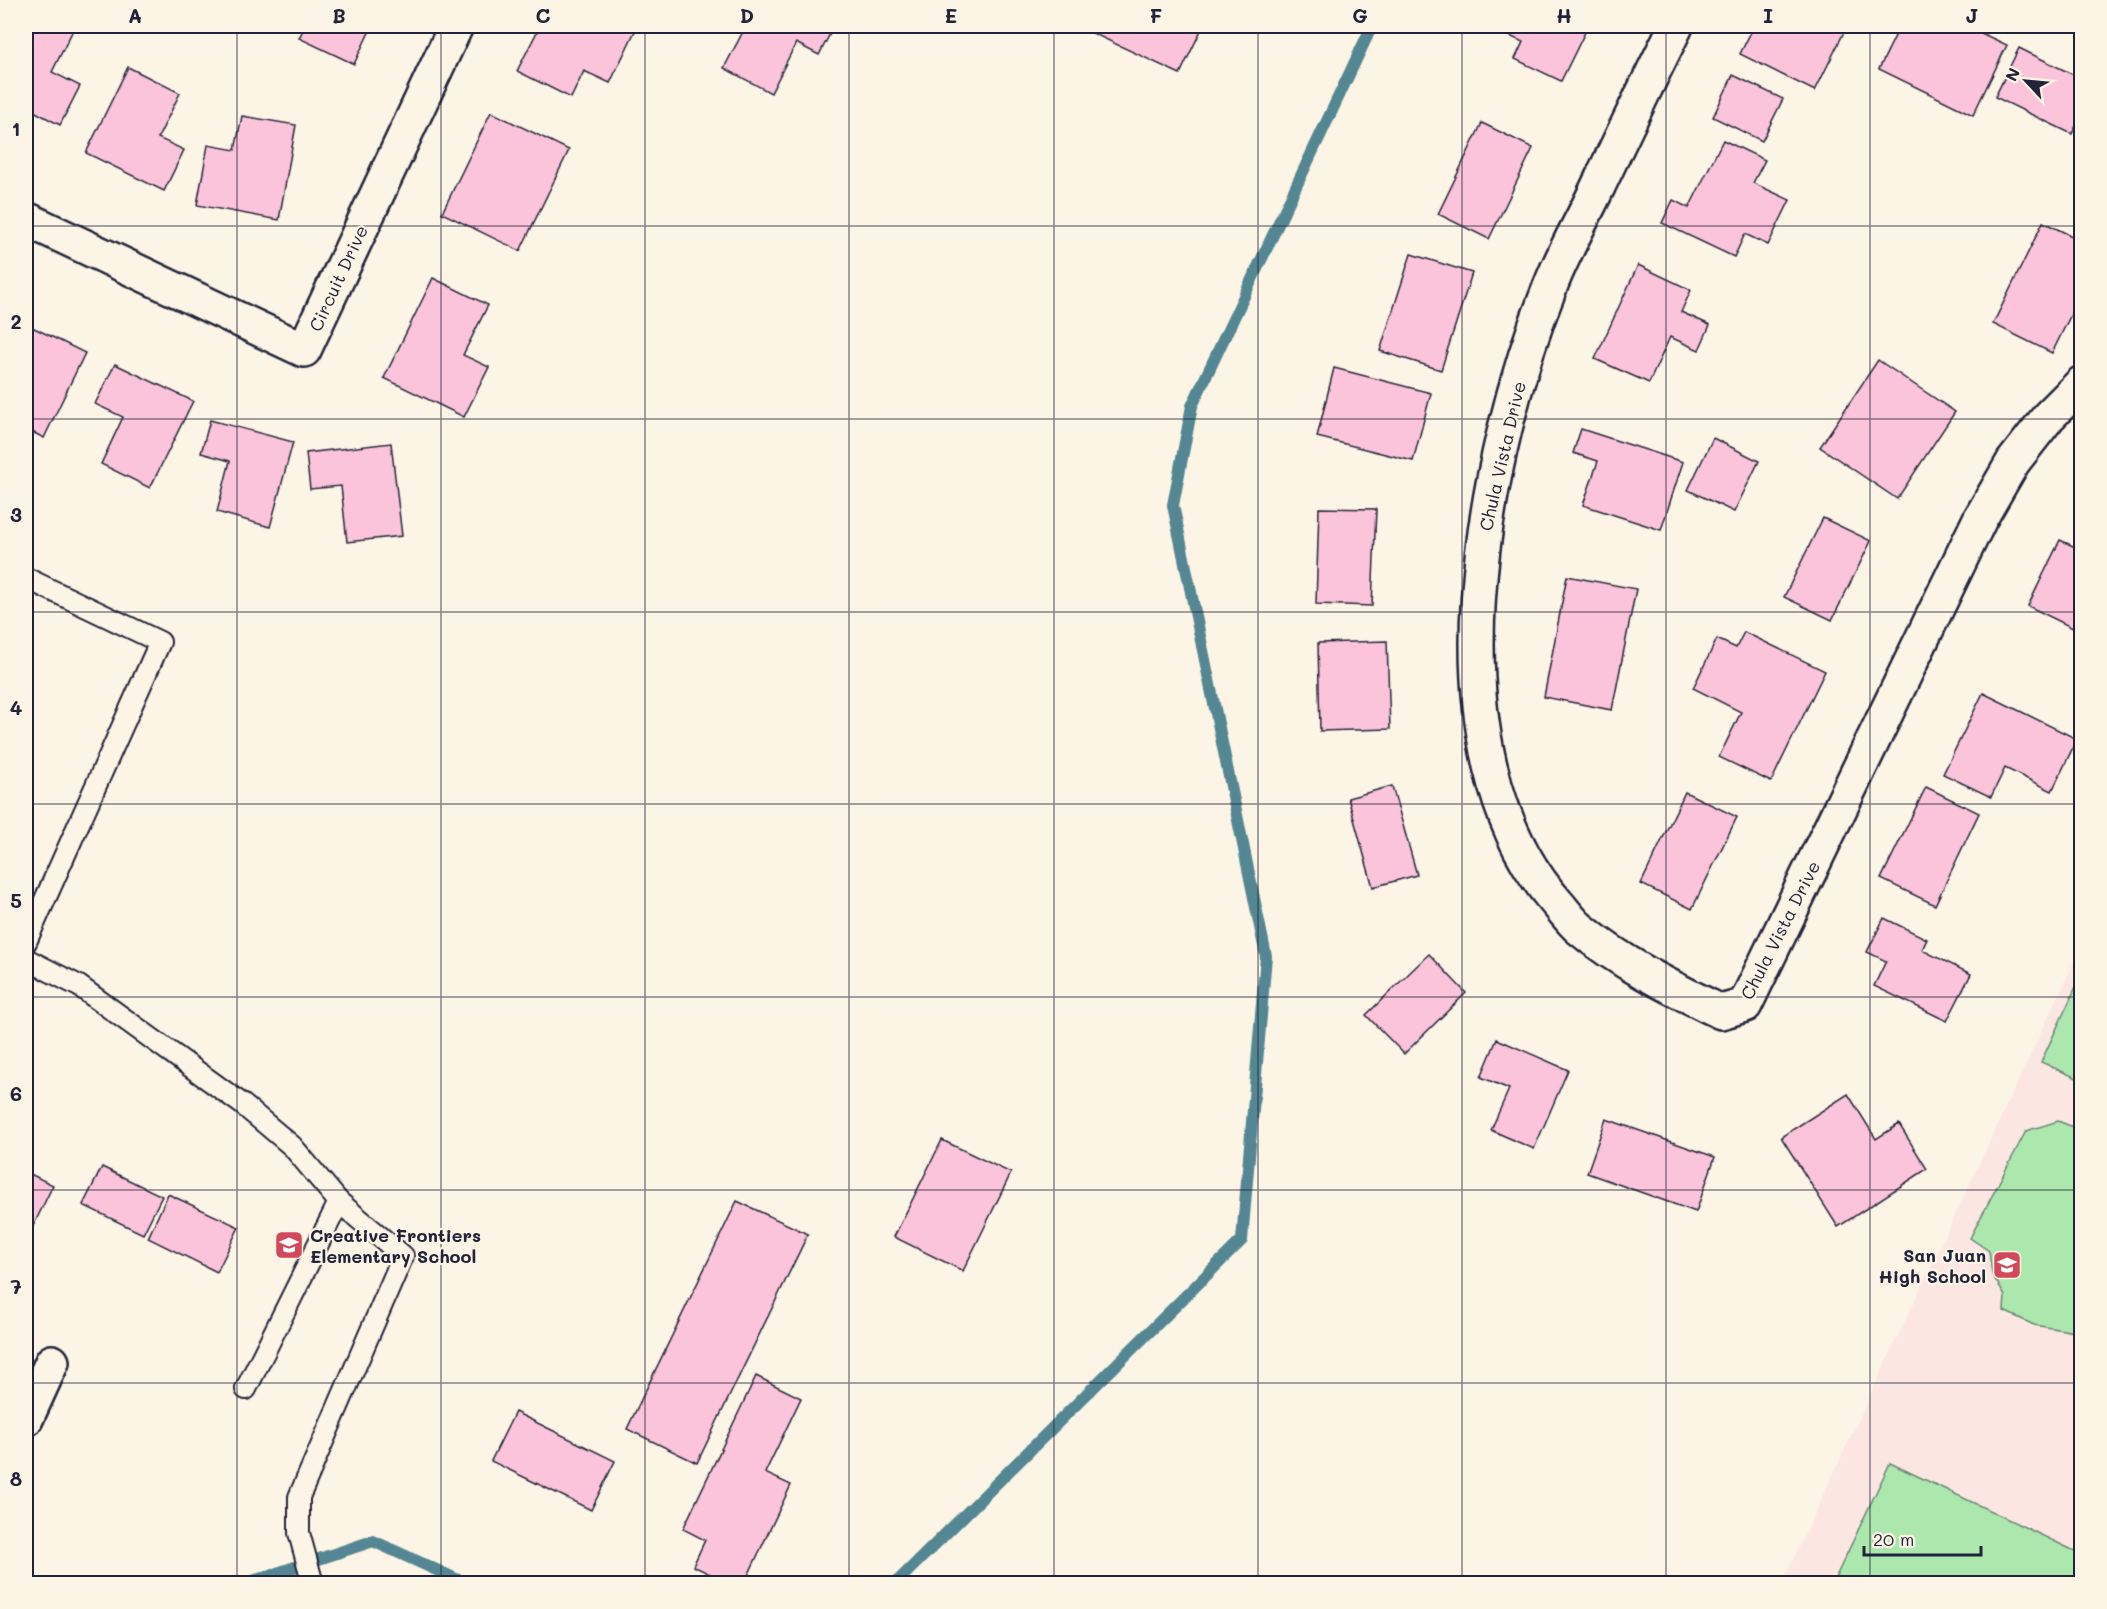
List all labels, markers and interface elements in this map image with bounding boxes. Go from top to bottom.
text: A [128,2,142,28]
text: B [332,2,346,28]
text: C [536,2,551,28]
text: D [740,2,754,28]
text: E [945,2,957,28]
text: F [1150,2,1163,28]
text: G [1352,2,1368,28]
text: H [1556,2,1572,28]
text: I [1763,2,1773,28]
text: J [1965,2,1979,28]
north arrow [1996,51,2056,111]
text: N [2000,64,2024,84]
text: 1 [12,115,20,141]
street label: Circuit Drive [303,221,373,335]
text: 2 [10,308,22,334]
street label: Chula Vista Drive [1473,379,1531,533]
text: 3 [10,501,22,527]
text: 4 [10,694,23,720]
street label: Chula Vista Drive [1735,857,1825,1003]
text: 5 [10,887,22,913]
text: 6 [10,1080,22,1106]
place label: Creative Frontiers Elementary School [310,1223,481,1268]
school or university icon: Creative Frontiers Elementary School [273,1229,305,1261]
place label: San Juan High School [1879,1243,1986,1288]
school or university icon: San Juan High School [1991,1249,2023,1281]
text: 7 [10,1273,22,1299]
text: 8 [10,1465,22,1491]
scale bar [1864,1519,1981,1557]
text: 20 m [1873,1527,1914,1551]

